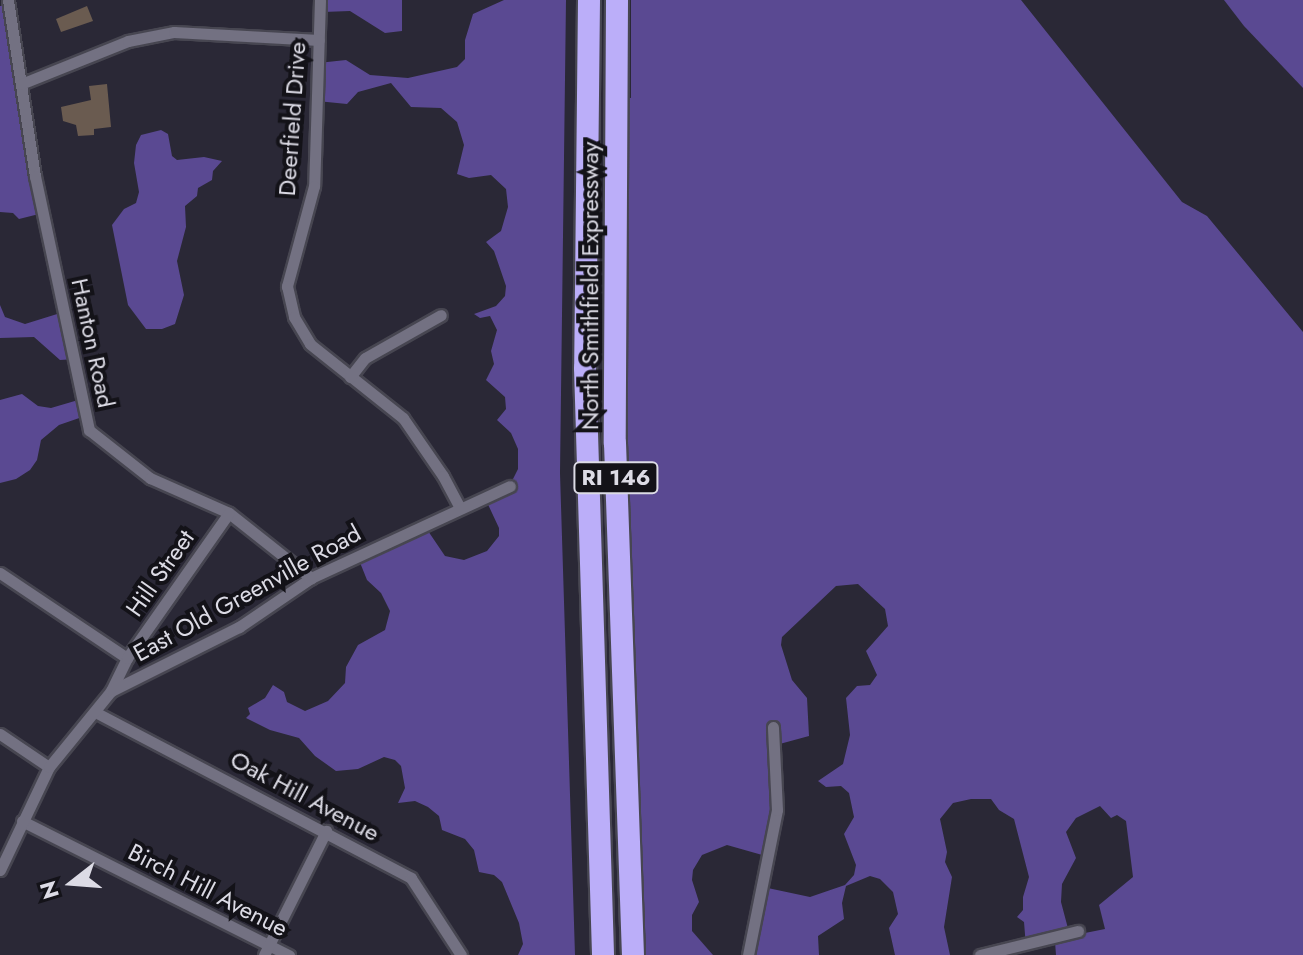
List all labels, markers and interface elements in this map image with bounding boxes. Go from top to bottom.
street label: Deerfield Drive [272,41,312,197]
street label: North Smithfield Expressway [576,142,604,430]
street label: Hanton Road [65,276,121,410]
road number: RI 146 [572,460,660,496]
street label: East Old Greenville Road [128,518,366,668]
street label: Hill Street [120,524,200,622]
street label: Oak Hill Avenue [226,745,384,847]
street label: Birch Hill Avenue [123,837,293,943]
north arrow [32,843,112,923]
text: N [31,877,67,903]

